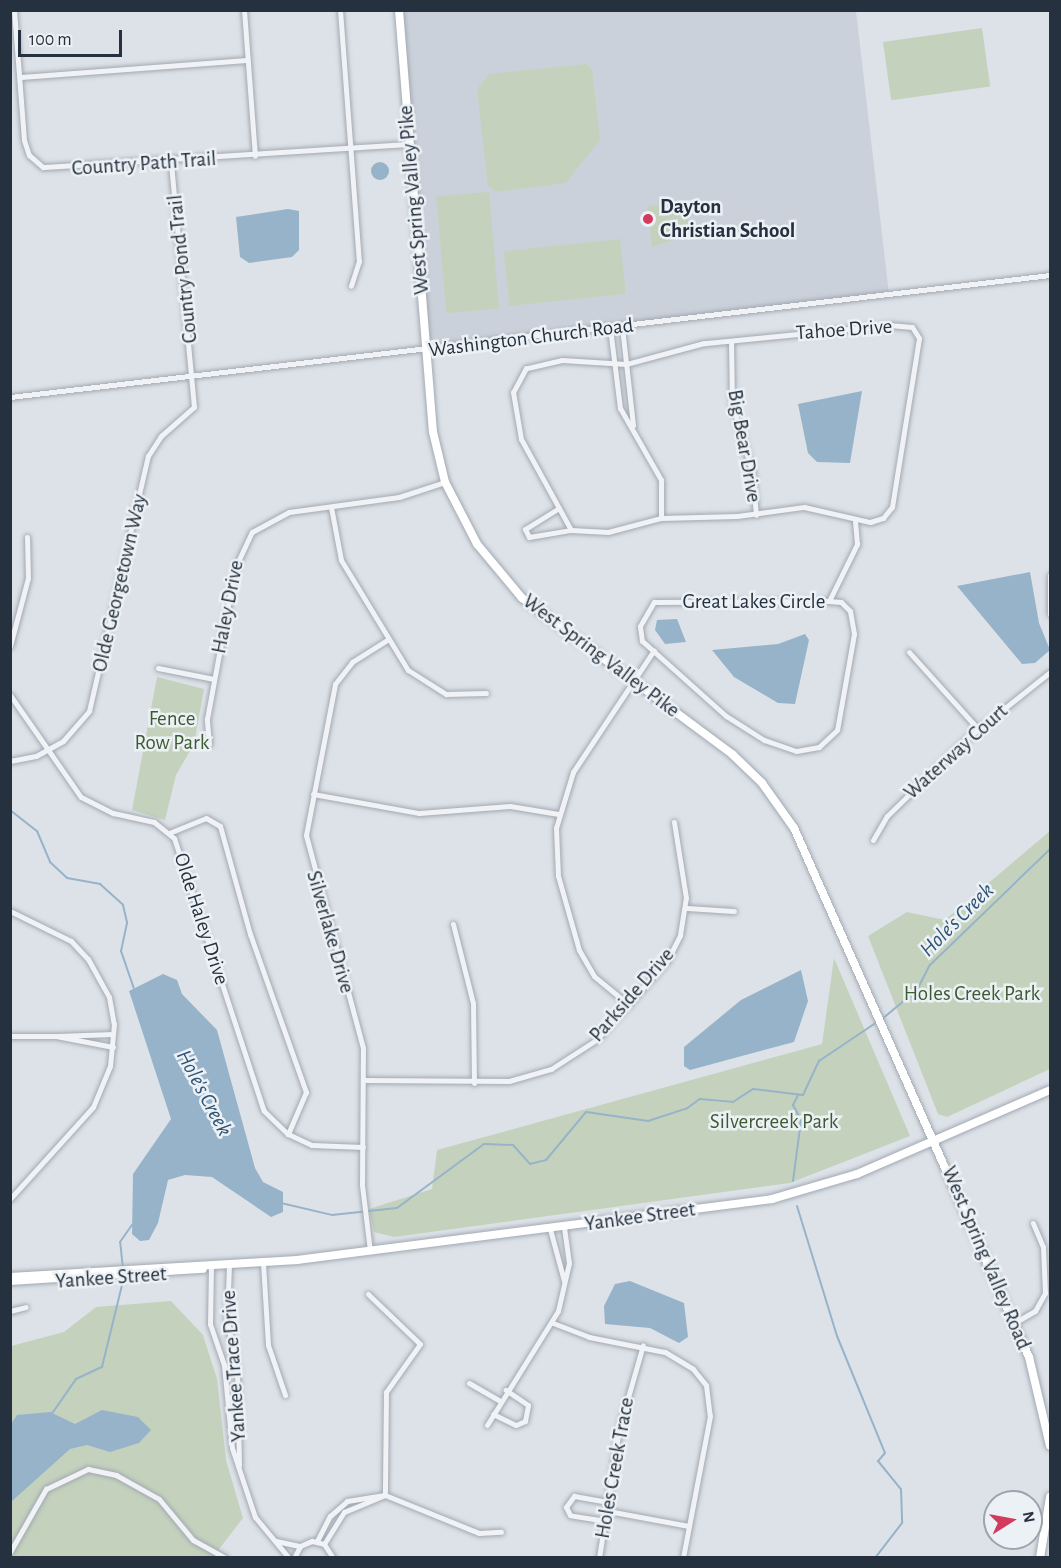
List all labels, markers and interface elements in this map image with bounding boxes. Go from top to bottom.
scale bar [21,18,124,56]
text: 100 m [29,31,72,49]
street label: West Spring Valley Pike [393,104,435,296]
street label: Country Path Trail [71,146,217,182]
street label: Country Pond Trail [163,194,203,344]
place label: Dayton Christian School [660,194,795,244]
marker: Dayton Christian School [641,212,655,226]
street label: Washington Church Road [427,313,635,363]
street label: Tahoe Drive [795,314,893,346]
street label: Big Bear Drive [722,388,766,504]
street label: Olde Georgetown Way [87,491,153,675]
street label: Haley Drive [207,558,249,656]
street label: West Spring Valley Pike [518,589,684,723]
street label: Great Lakes Circle [683,589,825,615]
street label: Waterway Court [899,699,1013,805]
park label: Fence Row Park [135,706,209,756]
street label: Olde Haley Drive [168,850,234,988]
street label: Silverlake Drive [300,868,360,996]
water label: Hole's Creek [914,877,1000,963]
street label: Parkside Drive [584,943,680,1047]
park label: Holes Creek Park [904,981,1040,1007]
water label: Hole's Creek [170,1045,238,1141]
park label: Silvercreek Park [710,1109,838,1135]
street label: West Spring Valley Road [936,1162,1036,1354]
street label: Yankee Street [583,1197,697,1237]
street label: Yankee Street [54,1262,168,1294]
street label: Yankee Trace Drive [216,1289,252,1443]
street label: Holes Creek Trace [590,1395,640,1541]
north arrow [983,1490,1043,1550]
text: N [1020,1510,1038,1524]

